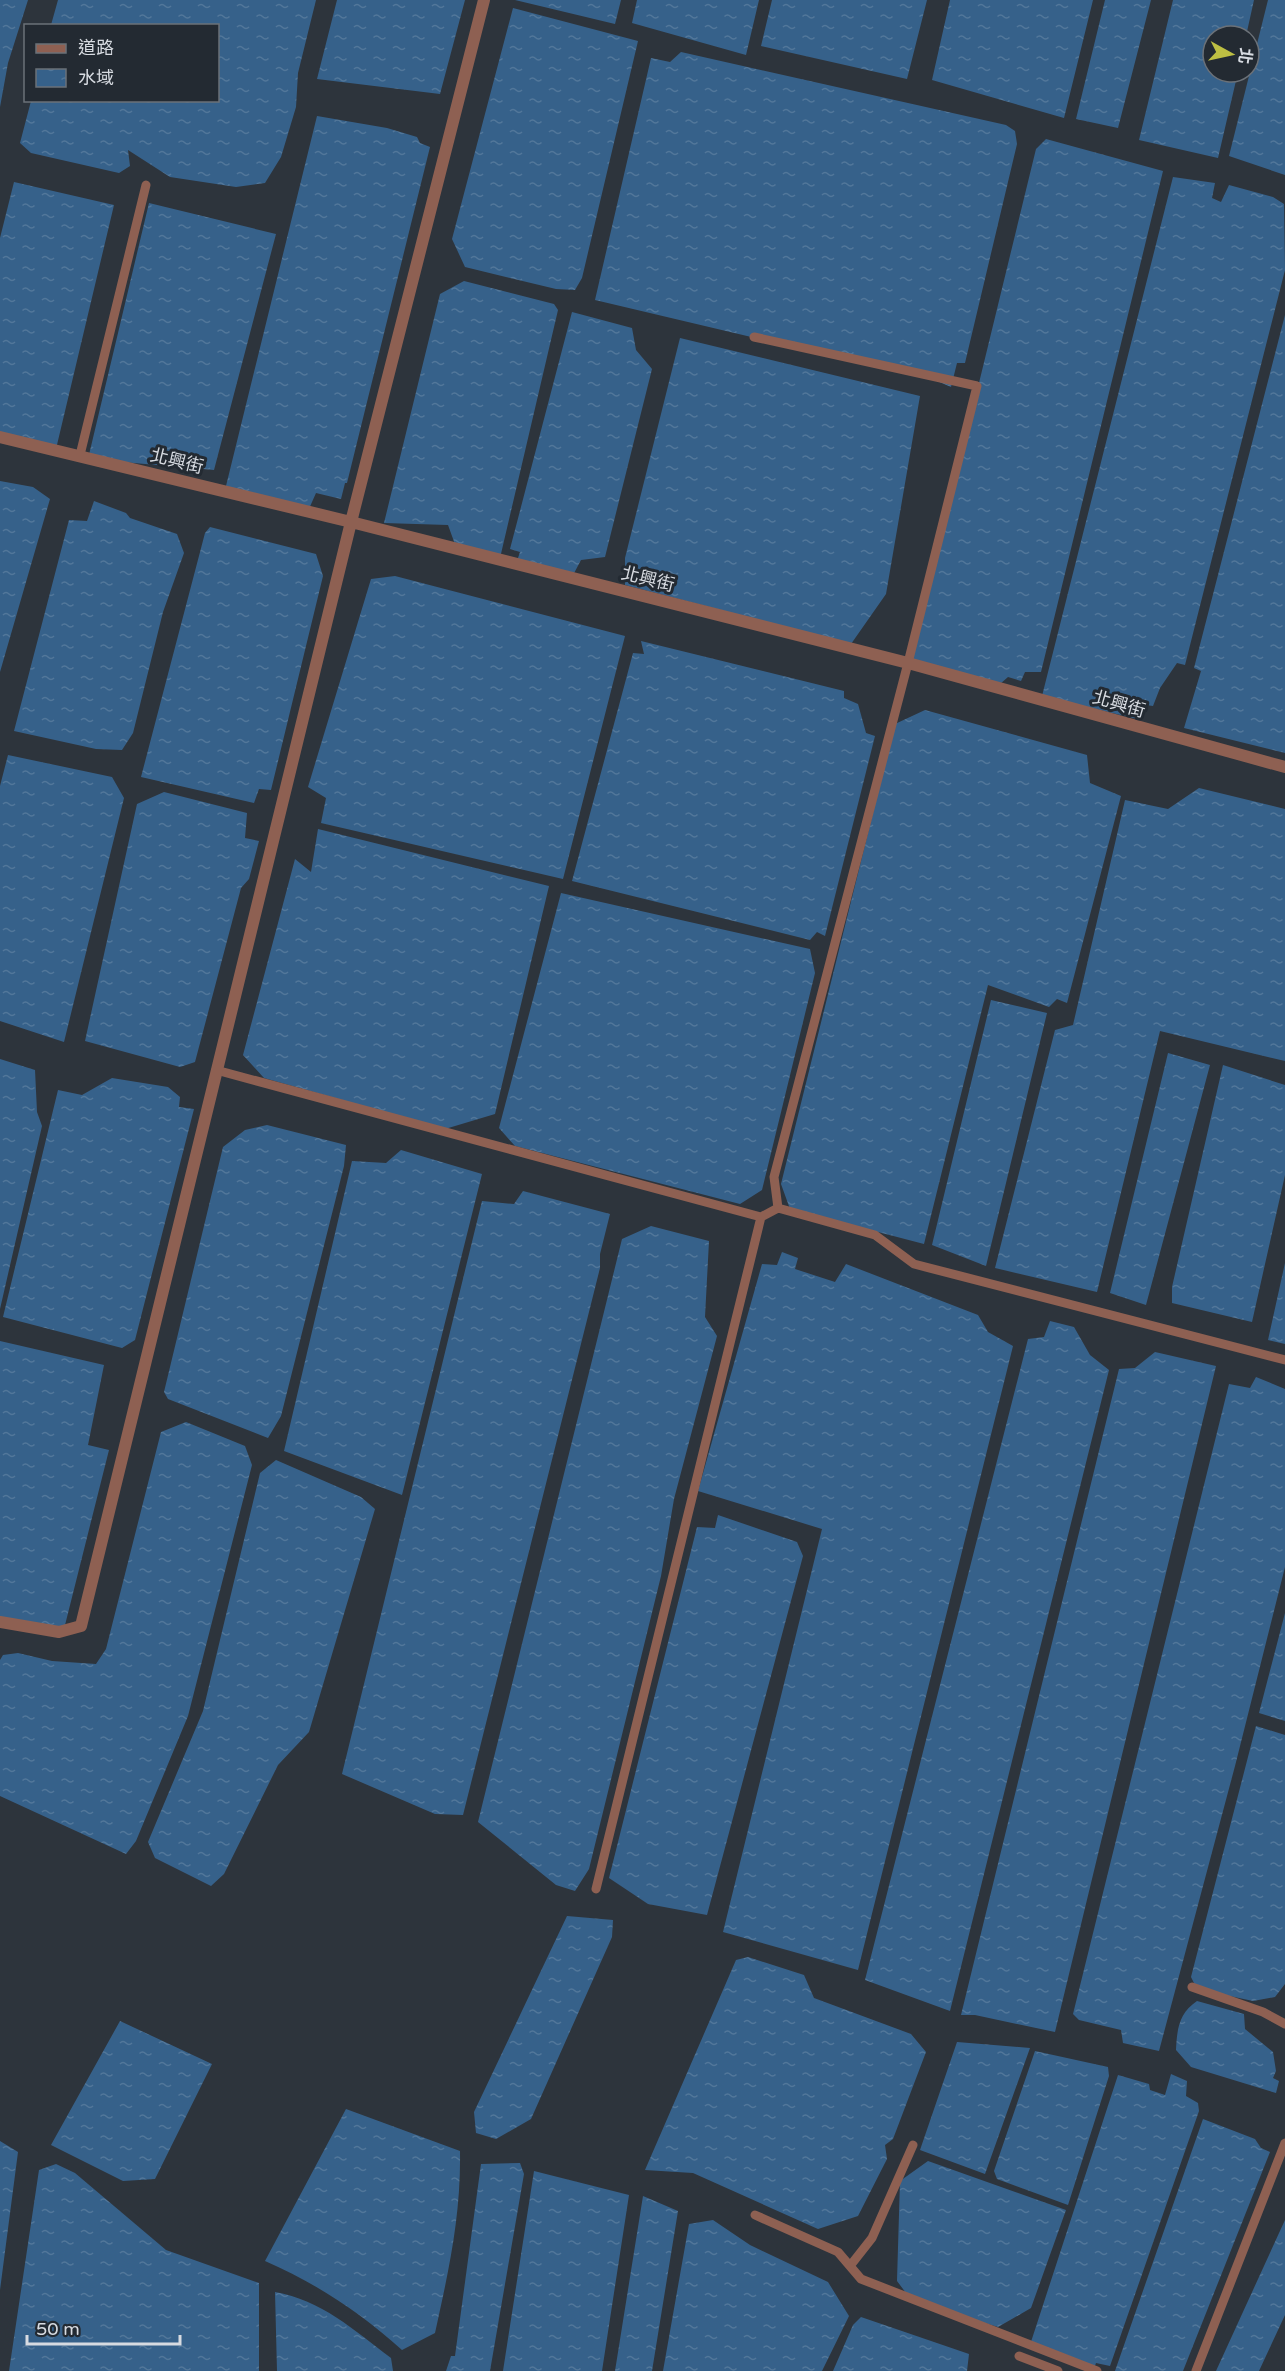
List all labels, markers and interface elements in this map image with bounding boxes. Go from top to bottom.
legend [24,24,219,102]
north arrow [1201,24,1261,84]
text: 道路 [78,37,114,59]
text: 北 [1234,47,1256,65]
text: 水域 [78,67,114,89]
street label: 北興街 [148,444,206,478]
street label: 北興街 [619,562,677,596]
street label: 北興街 [1090,686,1148,722]
scale bar [27,2308,180,2346]
text: 50 m [36,2318,80,2340]

